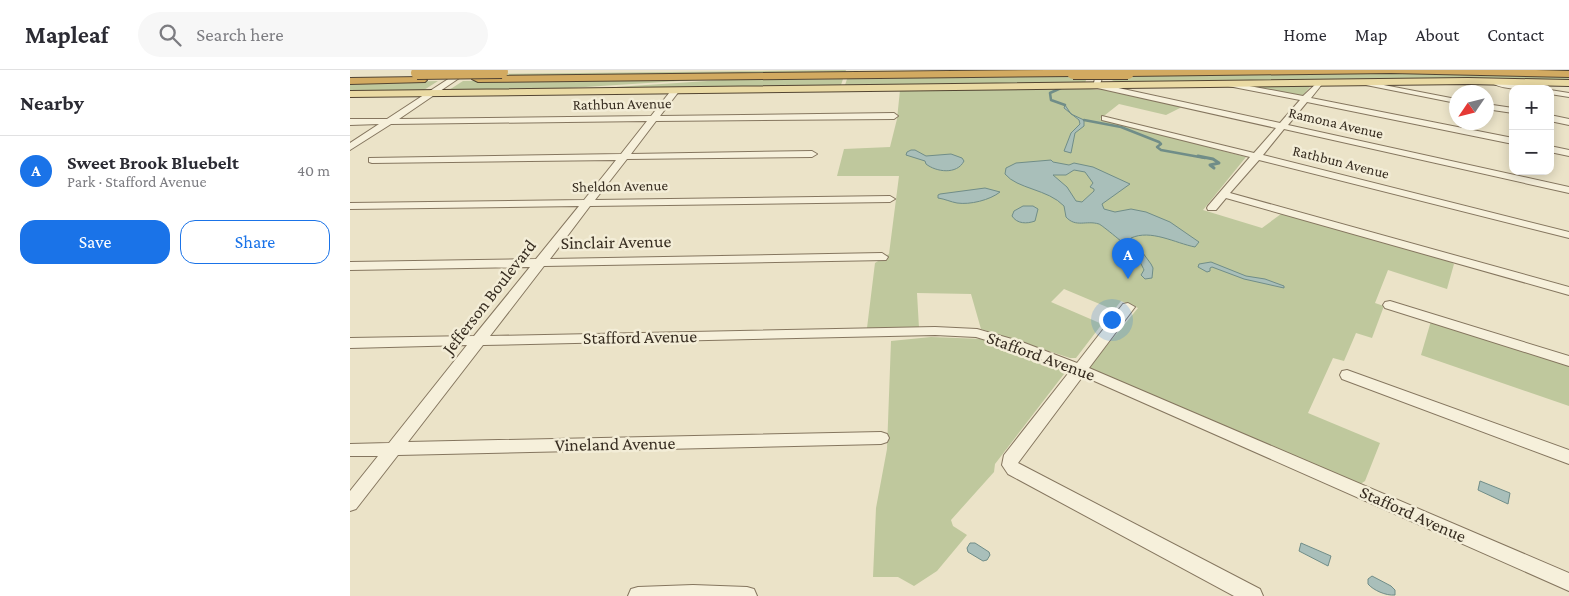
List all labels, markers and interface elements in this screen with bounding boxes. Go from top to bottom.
search box [138,12,488,57]
text: Mapleaf [25,21,108,48]
icon: search [156,21,184,49]
text: Search here [196,24,284,45]
text: Home [1284,25,1327,45]
text: Map [1355,25,1387,45]
text: About [1415,25,1459,45]
text: Contact [1487,25,1544,45]
north arrow [1449,85,1494,130]
map controls [1509,85,1554,175]
button: + [1509,85,1554,130]
text: Nearby [20,91,84,115]
street label: Rathbun Avenue [572,95,672,113]
street label: Ramona Avenue [1287,104,1385,142]
button: − [1509,130,1554,175]
street label: Rathbun Avenue [1291,142,1391,182]
text: Sweet Brook Bluebelt [67,152,239,173]
text: A [31,162,41,179]
text: 40 m [297,162,330,179]
text: Park · Stafford Avenue [67,173,207,190]
street label: Sheldon Avenue [572,177,669,195]
button: Save [20,220,170,264]
button: Share [180,220,330,264]
street label: Sinclair Avenue [560,231,672,253]
street label: Jefferson Boulevard [437,235,540,360]
pin: A [1112,238,1144,279]
your location [1099,307,1125,333]
street label: Stafford Avenue [583,326,697,348]
street label: Stafford Avenue [984,327,1098,385]
street label: Vineland Avenue [554,433,676,455]
street label: Stafford Avenue [1357,482,1469,546]

